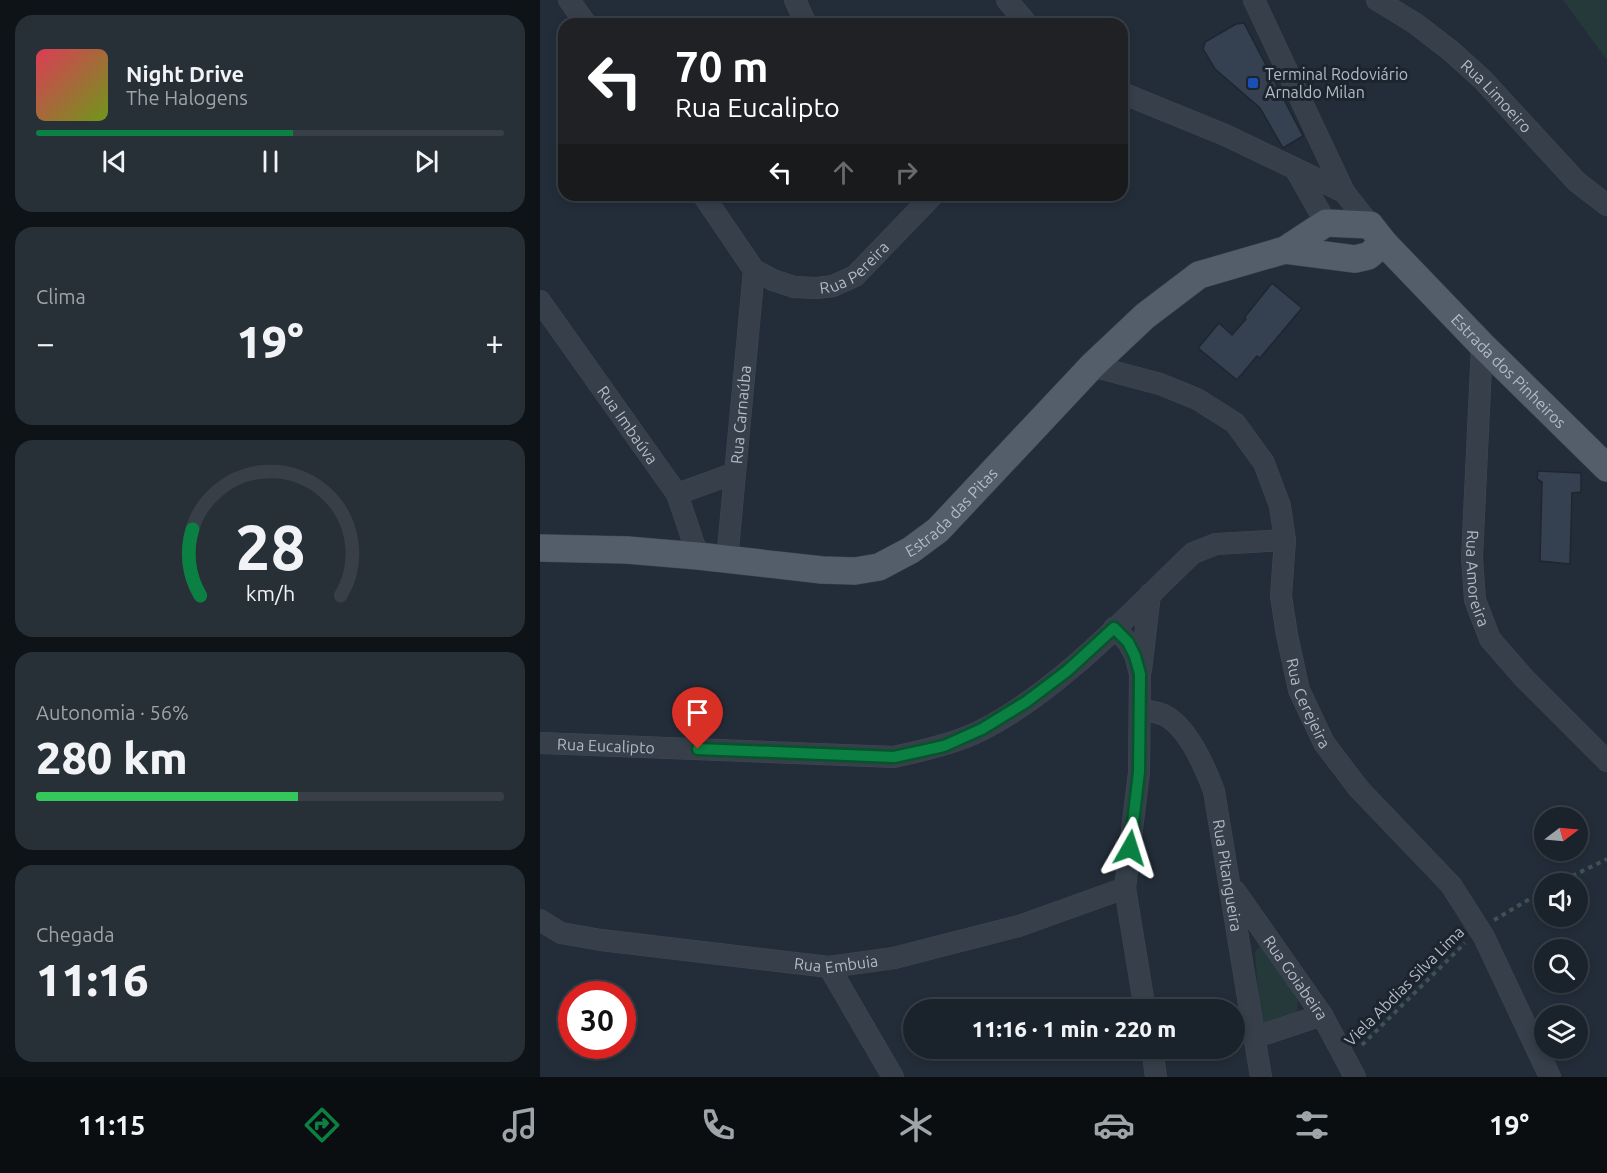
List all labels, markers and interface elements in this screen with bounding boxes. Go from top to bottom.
icon: left [576,42,654,120]
text: 70 m [675,43,769,90]
street label: Rua Limoeiro [1457,56,1536,136]
text: Night Drive [126,61,244,86]
place label: Terminal Rodoviário Arnaldo Milan [1265,65,1408,101]
marker: Terminal Rodoviário Arnaldo Milan [1246,76,1260,90]
text: The Halogens [126,86,248,109]
text: Rua Eucalipto [675,92,840,122]
icon: previous [98,145,131,178]
icon: pause [254,145,287,178]
icon: next [410,145,443,178]
icon: left [764,156,797,189]
icon: ahead [827,156,860,189]
icon: right [890,156,923,189]
street label: Rua Pereira [818,238,892,297]
text: Clima [36,285,86,308]
street label: Estrada dos Pinheiros [1448,310,1570,432]
text: 19° [236,316,304,367]
text: − [36,324,55,361]
text: + [485,324,504,361]
street label: Rua Carnaúba [727,364,754,465]
street label: Rua Imbaúva [594,382,662,468]
street label: Estrada das Pitas [902,464,1001,560]
text: 28 [235,512,305,582]
street label: Rua Amoreira [1463,530,1493,629]
text: km/h [245,581,295,605]
street label: Rua Cerejeira [1283,656,1334,752]
pin [672,687,723,749]
icon: arrive [681,696,714,729]
text: Autonomia · 56% [36,701,189,724]
text: 280 km [36,732,188,783]
street label: Rua Eucalipto [557,735,655,757]
north arrow [1534,807,1588,861]
map controls [1534,807,1588,1059]
position arrow [1098,816,1162,880]
street label: Rua Pitangueira [1210,818,1246,933]
button: sound [1534,873,1588,927]
text: Chegada [36,923,114,946]
street label: Viela Abdias Silva Lima [1341,923,1467,1049]
street label: Rua Goiabeira [1260,932,1332,1023]
button: search [1534,939,1588,993]
street label: Rua Embuia [793,951,879,976]
text: 11:16 [36,954,149,1005]
speed limit sign: 30 [558,981,636,1059]
button: layers [1534,1005,1588,1059]
text: 11:16 · 1 min · 220 m [972,1016,1176,1041]
icon: directions [301,1104,343,1146]
icon: music [499,1104,541,1146]
icon: phone [697,1104,739,1146]
icon: climate [895,1104,937,1146]
icon: car [1093,1104,1135,1146]
icon: filters [1291,1104,1333,1146]
text: 11:15 [78,1110,146,1140]
text: 19° [1489,1110,1529,1140]

